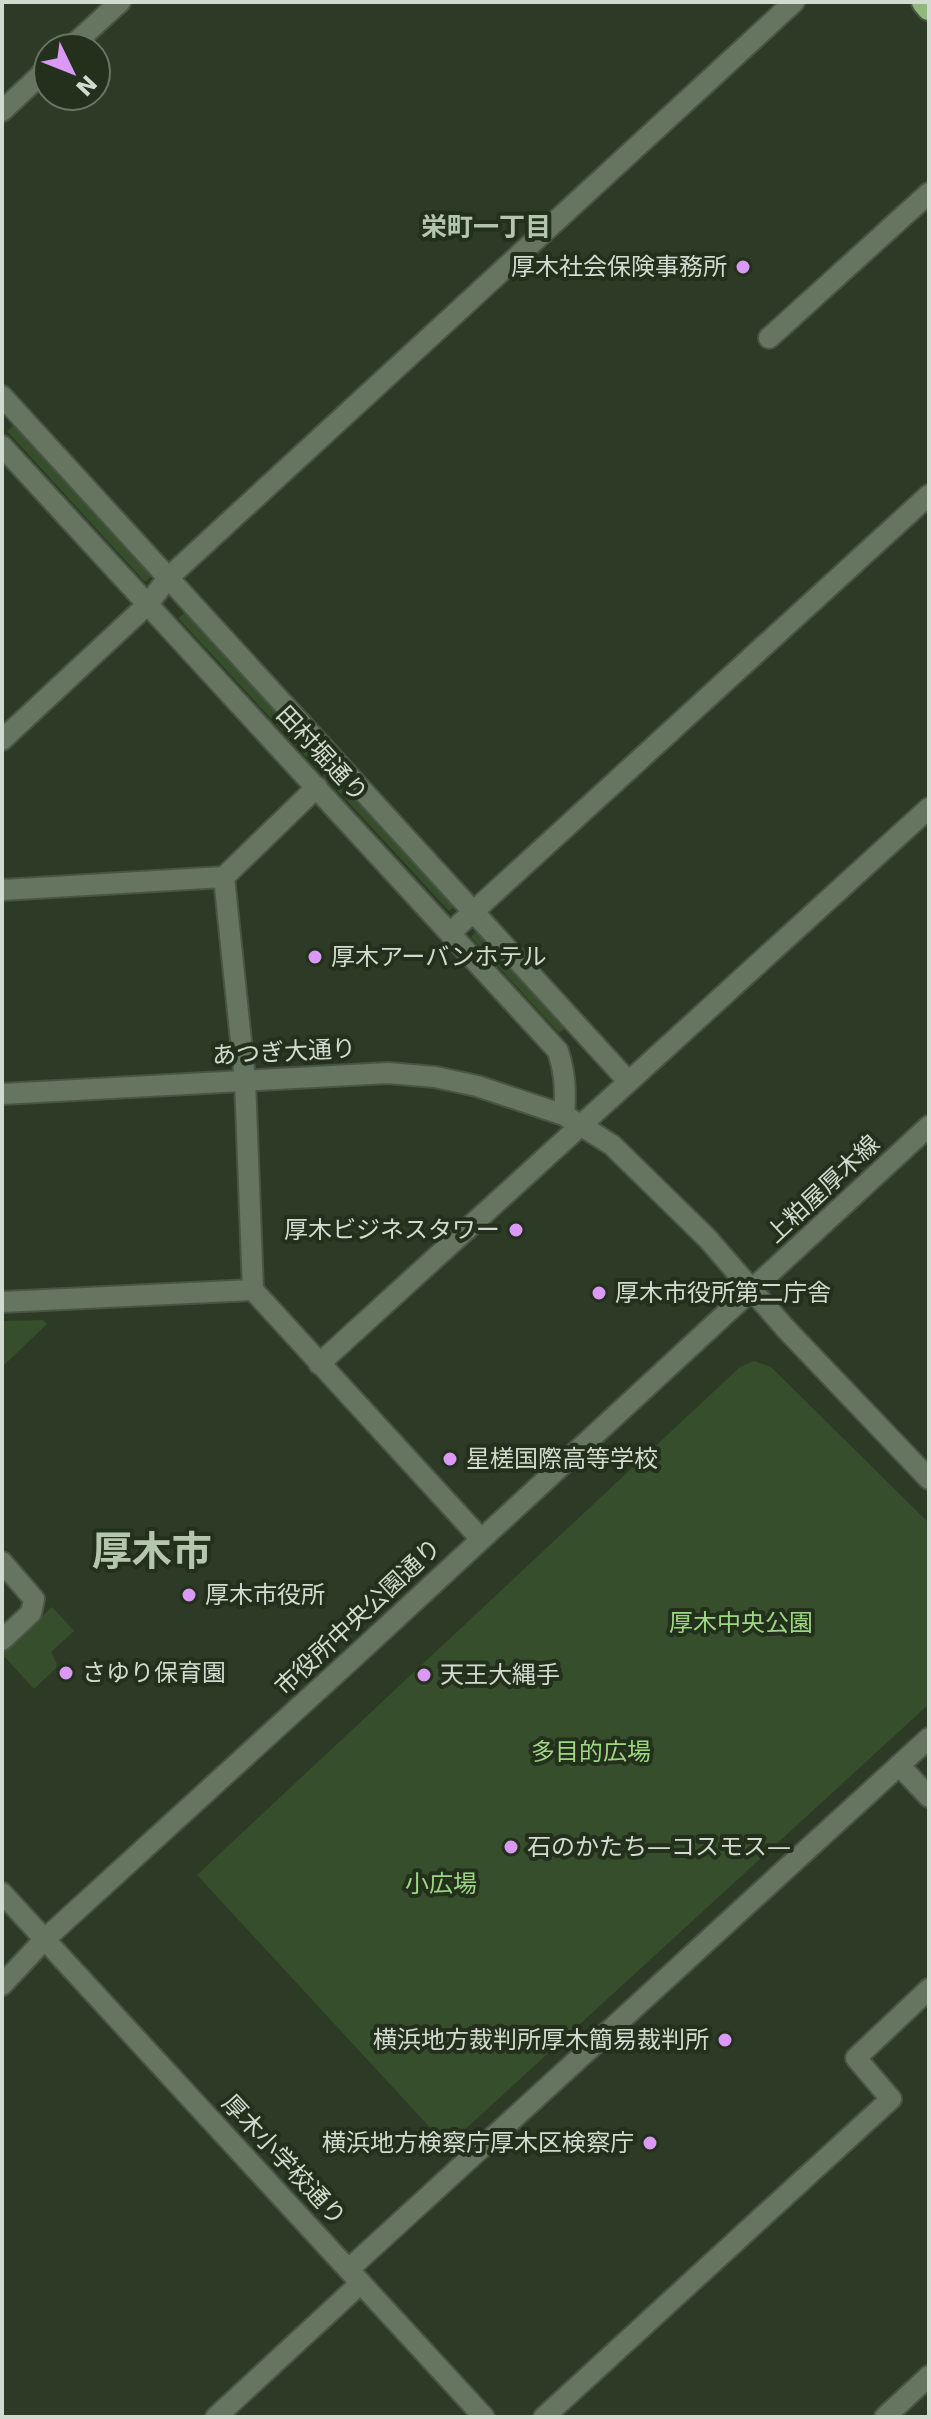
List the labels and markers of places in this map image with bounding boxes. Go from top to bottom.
place label: 厚木社会保険事務所 [511,253,727,281]
marker: 厚木社会保険事務所 [734,258,752,276]
place label: 厚木アーバンホテル [331,943,547,971]
marker: 厚木アーバンホテル [306,948,324,966]
place label: 厚木ビジネスタワー [284,1216,500,1244]
marker: 厚木ビジネスタワー [507,1221,525,1239]
place label: 厚木市役所第二庁舎 [615,1279,831,1307]
marker: 厚木市役所第二庁舎 [590,1284,608,1302]
place label: 星槎国際高等学校 [466,1445,658,1473]
marker: 星槎国際高等学校 [441,1450,459,1468]
place label: 厚木市役所 [205,1581,325,1609]
marker: 厚木市役所 [180,1586,198,1604]
place label: さゆり保育園 [82,1659,226,1687]
place label: 天王大縄手 [440,1661,560,1689]
marker: さゆり保育園 [57,1664,75,1682]
marker: 天王大縄手 [415,1666,433,1684]
place label: 石のかたち—コスモス— [527,1833,791,1861]
marker: 石のかたち—コスモス— [502,1838,520,1856]
place label: 横浜地方裁判所厚木簡易裁判所 [373,2026,709,2054]
marker: 横浜地方裁判所厚木簡易裁判所 [716,2031,734,2049]
place label: 横浜地方検察庁厚木区検察庁 [322,2129,634,2157]
marker: 横浜地方検察庁厚木区検察庁 [641,2134,659,2152]

